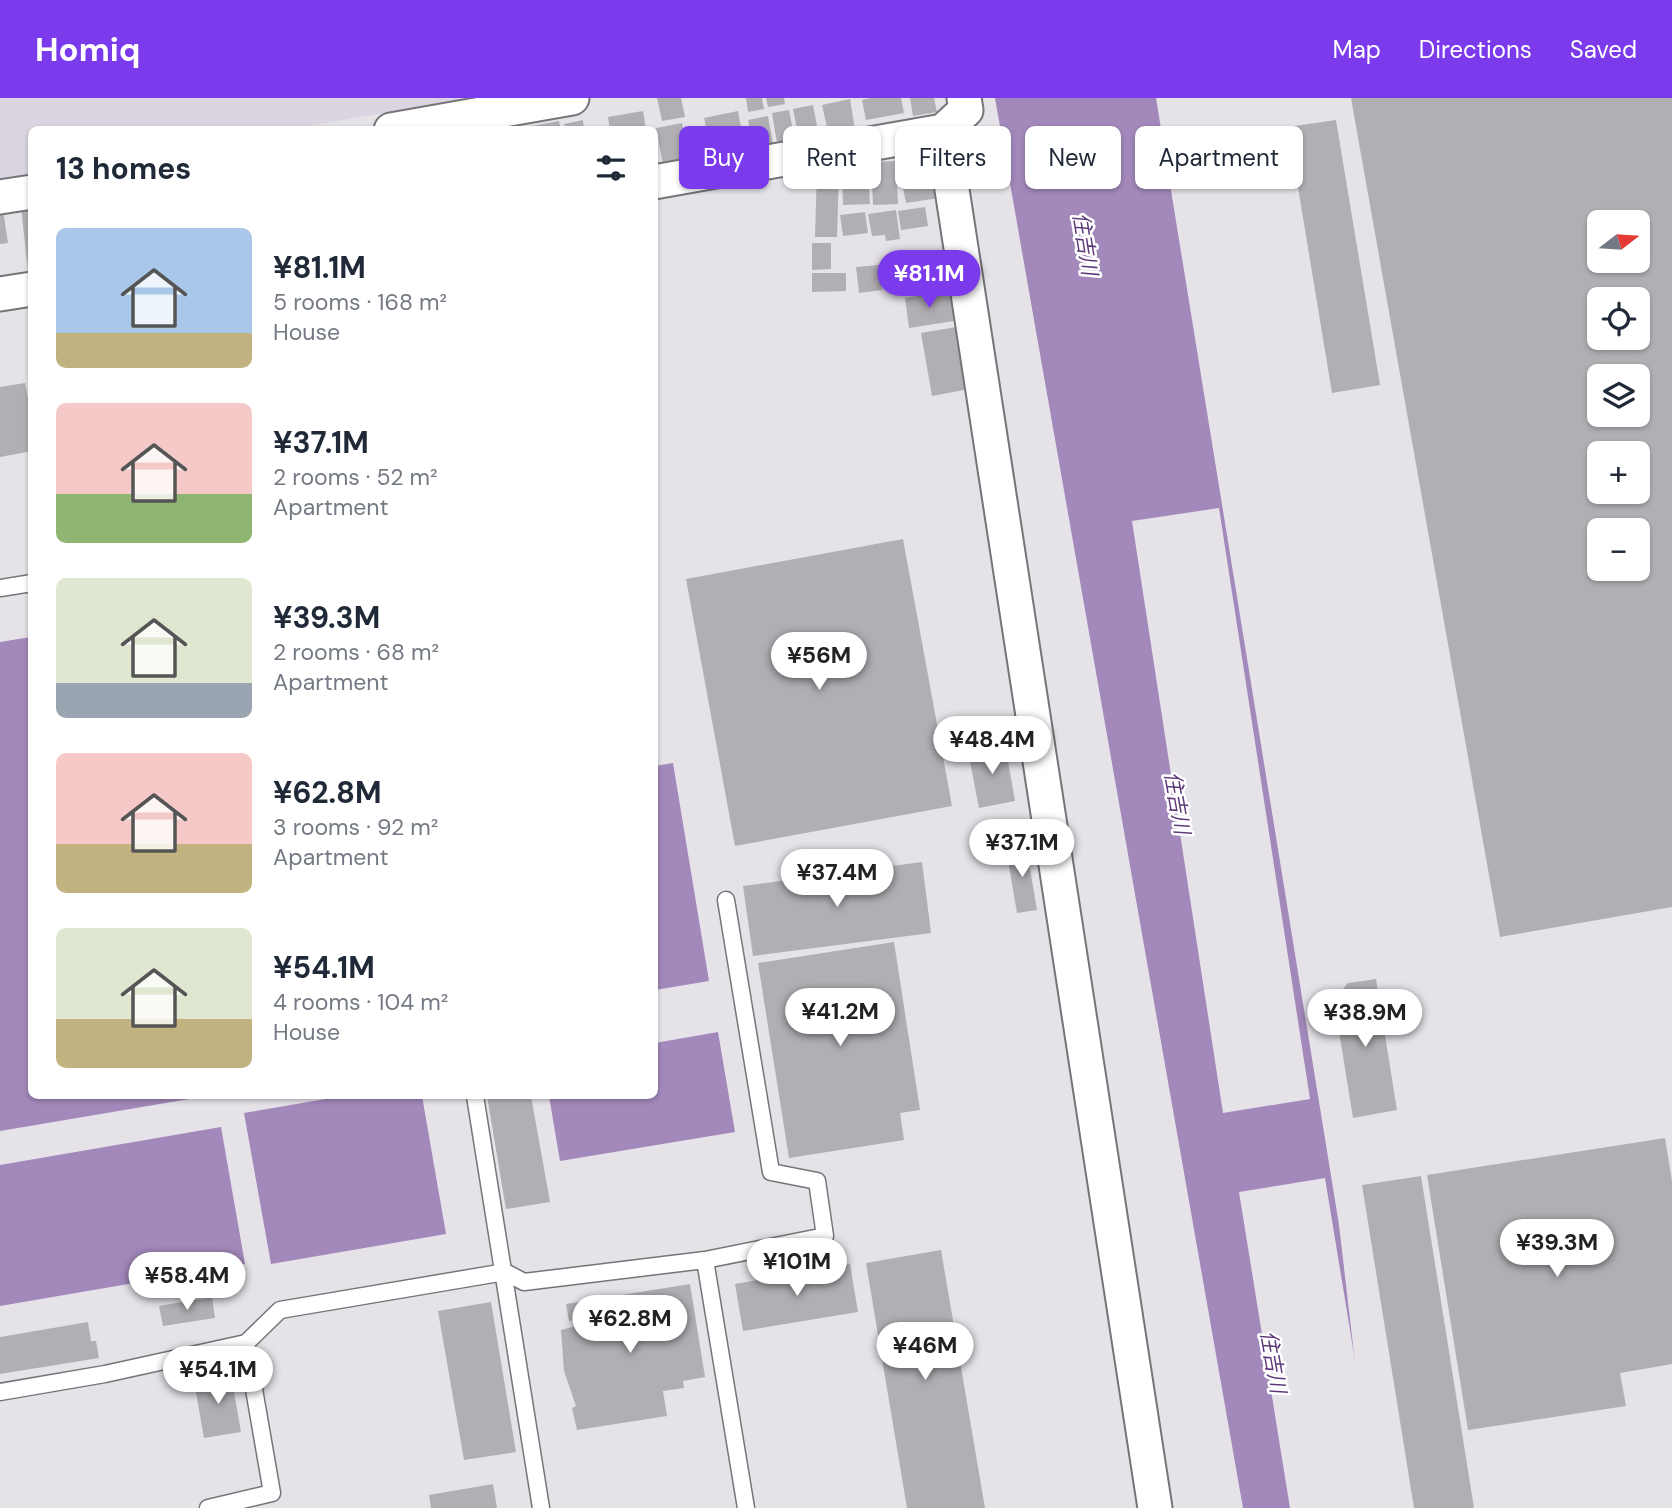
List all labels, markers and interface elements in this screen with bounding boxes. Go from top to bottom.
text: Homiq [35,28,140,71]
text: Map [1333,34,1381,65]
text: Directions [1419,34,1532,65]
text: Saved [1570,34,1637,65]
chip: Buy [679,126,769,189]
chip: Rent [783,126,881,189]
chip: Filters [895,126,1011,189]
chip: New [1025,126,1121,189]
chip: Apartment [1135,126,1303,189]
text: 13 homes [56,149,191,188]
icon: filters [592,149,630,187]
north arrow [1587,210,1650,273]
map controls [1587,210,1650,581]
water label: 住吉川 [1066,211,1104,279]
text: ¥81.1M [273,248,366,287]
pin: ¥81.1M [872,250,986,310]
icon: home [112,256,196,340]
text: ¥81.1M [893,258,965,288]
text: 5 rooms · 168 m² [273,287,447,317]
button: locate [1587,287,1650,350]
text: House [273,317,340,347]
button: layers [1587,364,1650,427]
text: ¥37.1M [273,423,369,462]
icon: home [112,431,196,515]
button: + [1587,441,1650,504]
text: 2 rooms · 52 m² [273,462,438,492]
text: Apartment [273,492,388,522]
button: − [1587,518,1650,581]
text: ¥39.3M [273,598,380,637]
icon: home [112,606,196,690]
pin: ¥56M [778,632,860,692]
text: 2 rooms · 68 m² [273,637,439,667]
text: ¥56M [787,640,851,670]
text: Apartment [273,667,388,697]
pin: ¥48.4M [935,716,1049,776]
text: ¥48.4M [949,724,1035,754]
water label: 住吉川 [1158,770,1197,838]
text: ¥62.8M [273,773,382,812]
icon: home [112,781,196,865]
text: 3 rooms · 92 m² [273,812,438,842]
pin: ¥37.1M [965,820,1079,879]
text: ¥37.1M [985,827,1059,857]
text: Apartment [273,842,388,872]
pin: ¥37.4M [780,850,894,909]
text: ¥37.4M [797,857,877,887]
text: ¥54.1M [273,948,375,987]
icon: home [112,956,196,1040]
text: 4 rooms · 104 m² [273,987,448,1017]
pin: ¥41.2M [783,988,897,1048]
pin: ¥38.9M [1308,990,1422,1049]
text: ¥41.2M [801,996,879,1026]
text: ¥38.9M [1323,997,1407,1027]
text: House [273,1017,340,1047]
pin: ¥39.3M [1500,1220,1614,1279]
text: ¥39.3M [1516,1227,1598,1257]
pin: ¥101M [748,1238,846,1298]
text: ¥101M [763,1246,831,1276]
pin: ¥58.4M [130,1252,244,1312]
text: ¥58.4M [145,1260,229,1290]
pin: ¥62.8M [573,1296,687,1355]
text: ¥62.8M [588,1303,672,1333]
pin: ¥46M [884,1322,966,1382]
water label: 住吉川 [1254,1329,1293,1397]
text: ¥46M [893,1330,957,1360]
pin: ¥54.1M [161,1346,275,1406]
text: ¥54.1M [179,1354,257,1384]

